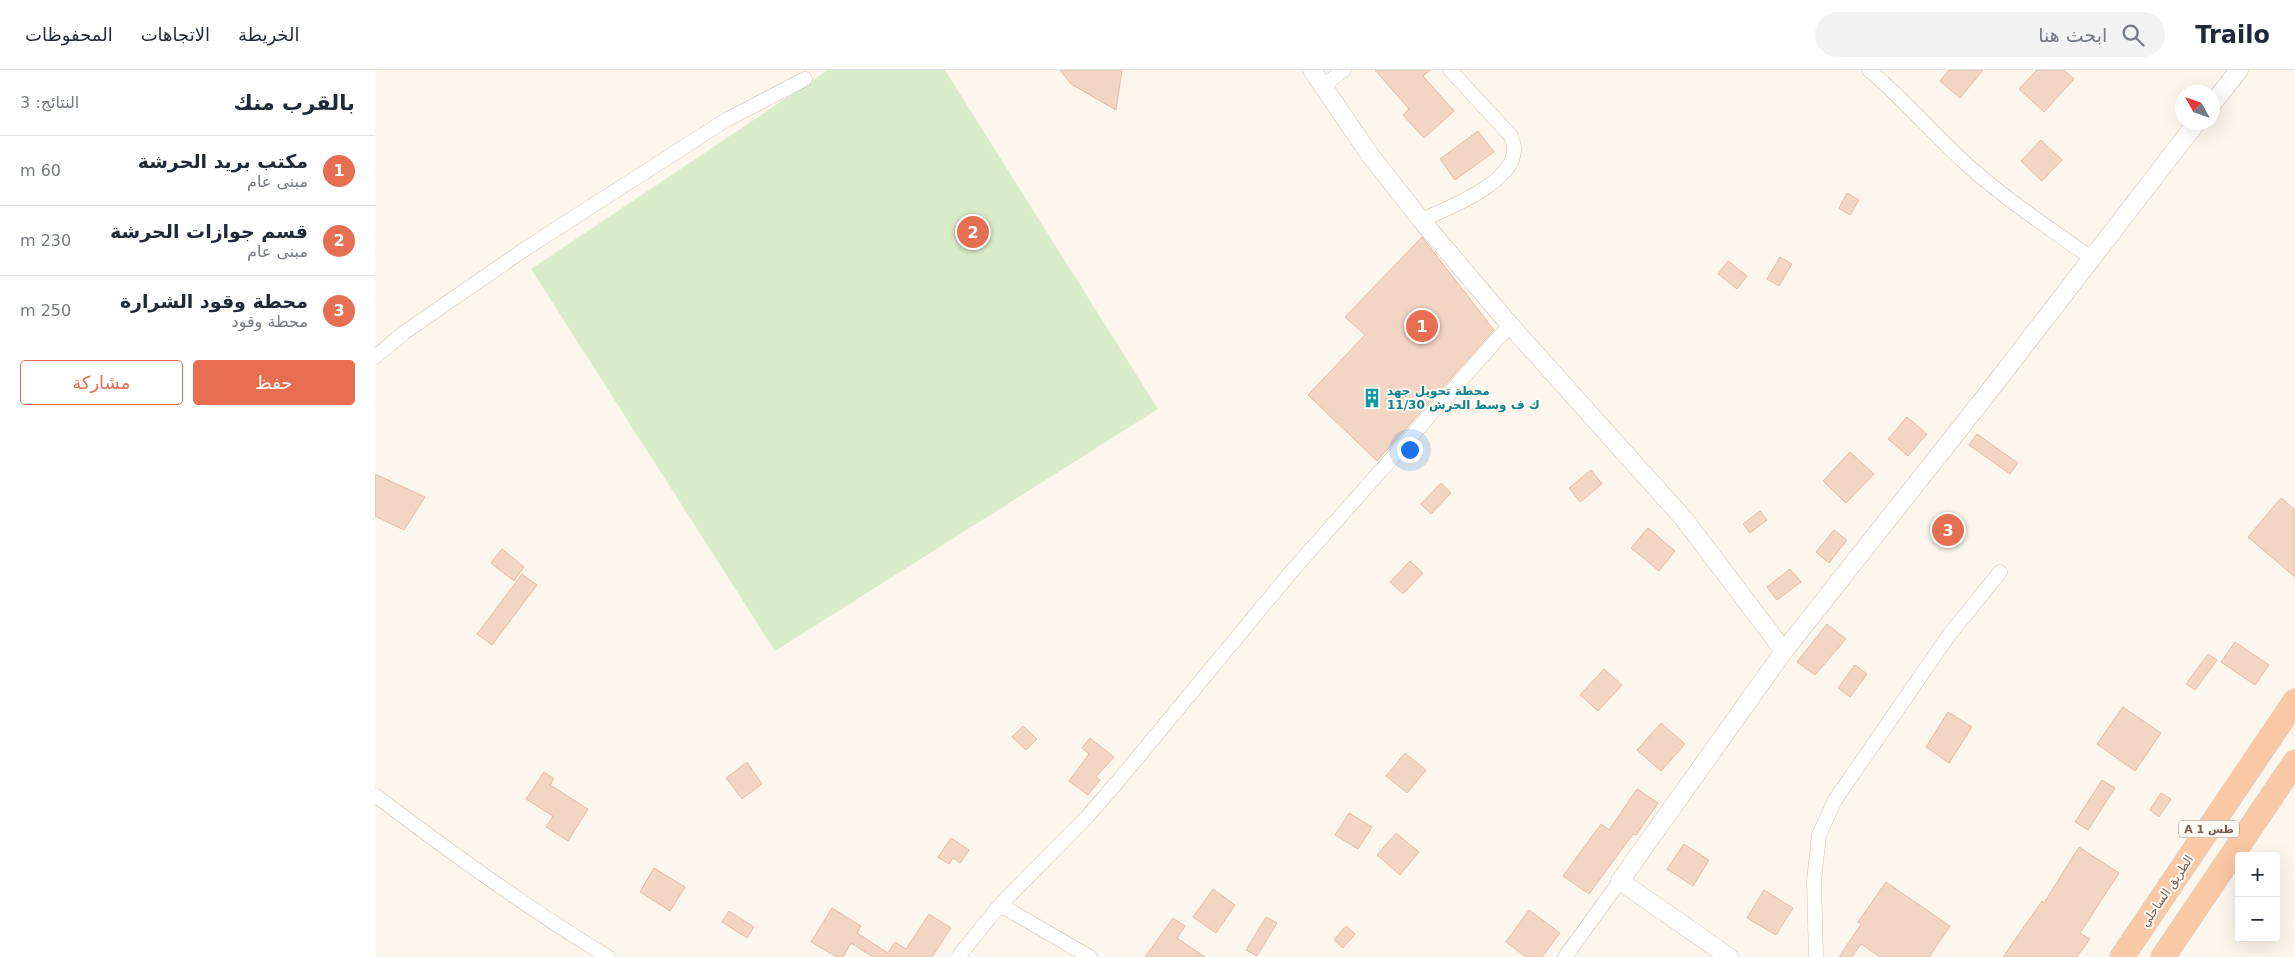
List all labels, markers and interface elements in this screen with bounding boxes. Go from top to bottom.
search box [1815,12,2165,57]
icon: search [2119,21,2147,49]
text: Trailo [2195,21,2270,49]
text: المحفوظات [25,24,113,45]
text: الاتجاهات [141,24,210,45]
text: الخريطة [238,24,299,45]
text: ابحث هنا [2038,24,2107,46]
north arrow [2175,85,2220,130]
text: بالقرب منك [234,91,355,115]
text: النتائج: 3 [20,93,79,112]
text: مكتب بريد الحرشة [138,150,308,172]
text: 60 m [20,161,61,180]
text: 1 [333,161,345,180]
text: مبنى عام [247,172,308,191]
pin: 2 [957,213,989,251]
text: قسم جوازات الحرشة [110,220,308,242]
text: 230 m [20,231,71,250]
text: 2 [333,231,345,250]
text: مبنى عام [247,242,308,261]
text: محطة وقود الشرارة [120,290,308,312]
text: 250 m [20,301,71,320]
text: 3 [333,301,345,320]
pin: 1 [1406,307,1438,345]
text: محطة وقود [232,312,308,331]
button: مشاركة [20,360,183,405]
button: حفظ [193,360,355,405]
place label: محطة تحويل جهد 11/30 ك ف وسط الحرش [1387,384,1540,413]
building icon: محطة تحويل جهد 11/30 ك ف وسط الحرش [1361,387,1383,409]
your location [1397,437,1423,463]
pin: 3 [1932,511,1964,549]
road number: A 1 طس [2179,821,2239,838]
map controls [2235,852,2280,942]
button: + [2235,852,2280,897]
street label: الطريق الساحلي [2138,853,2197,930]
button: − [2235,897,2280,942]

